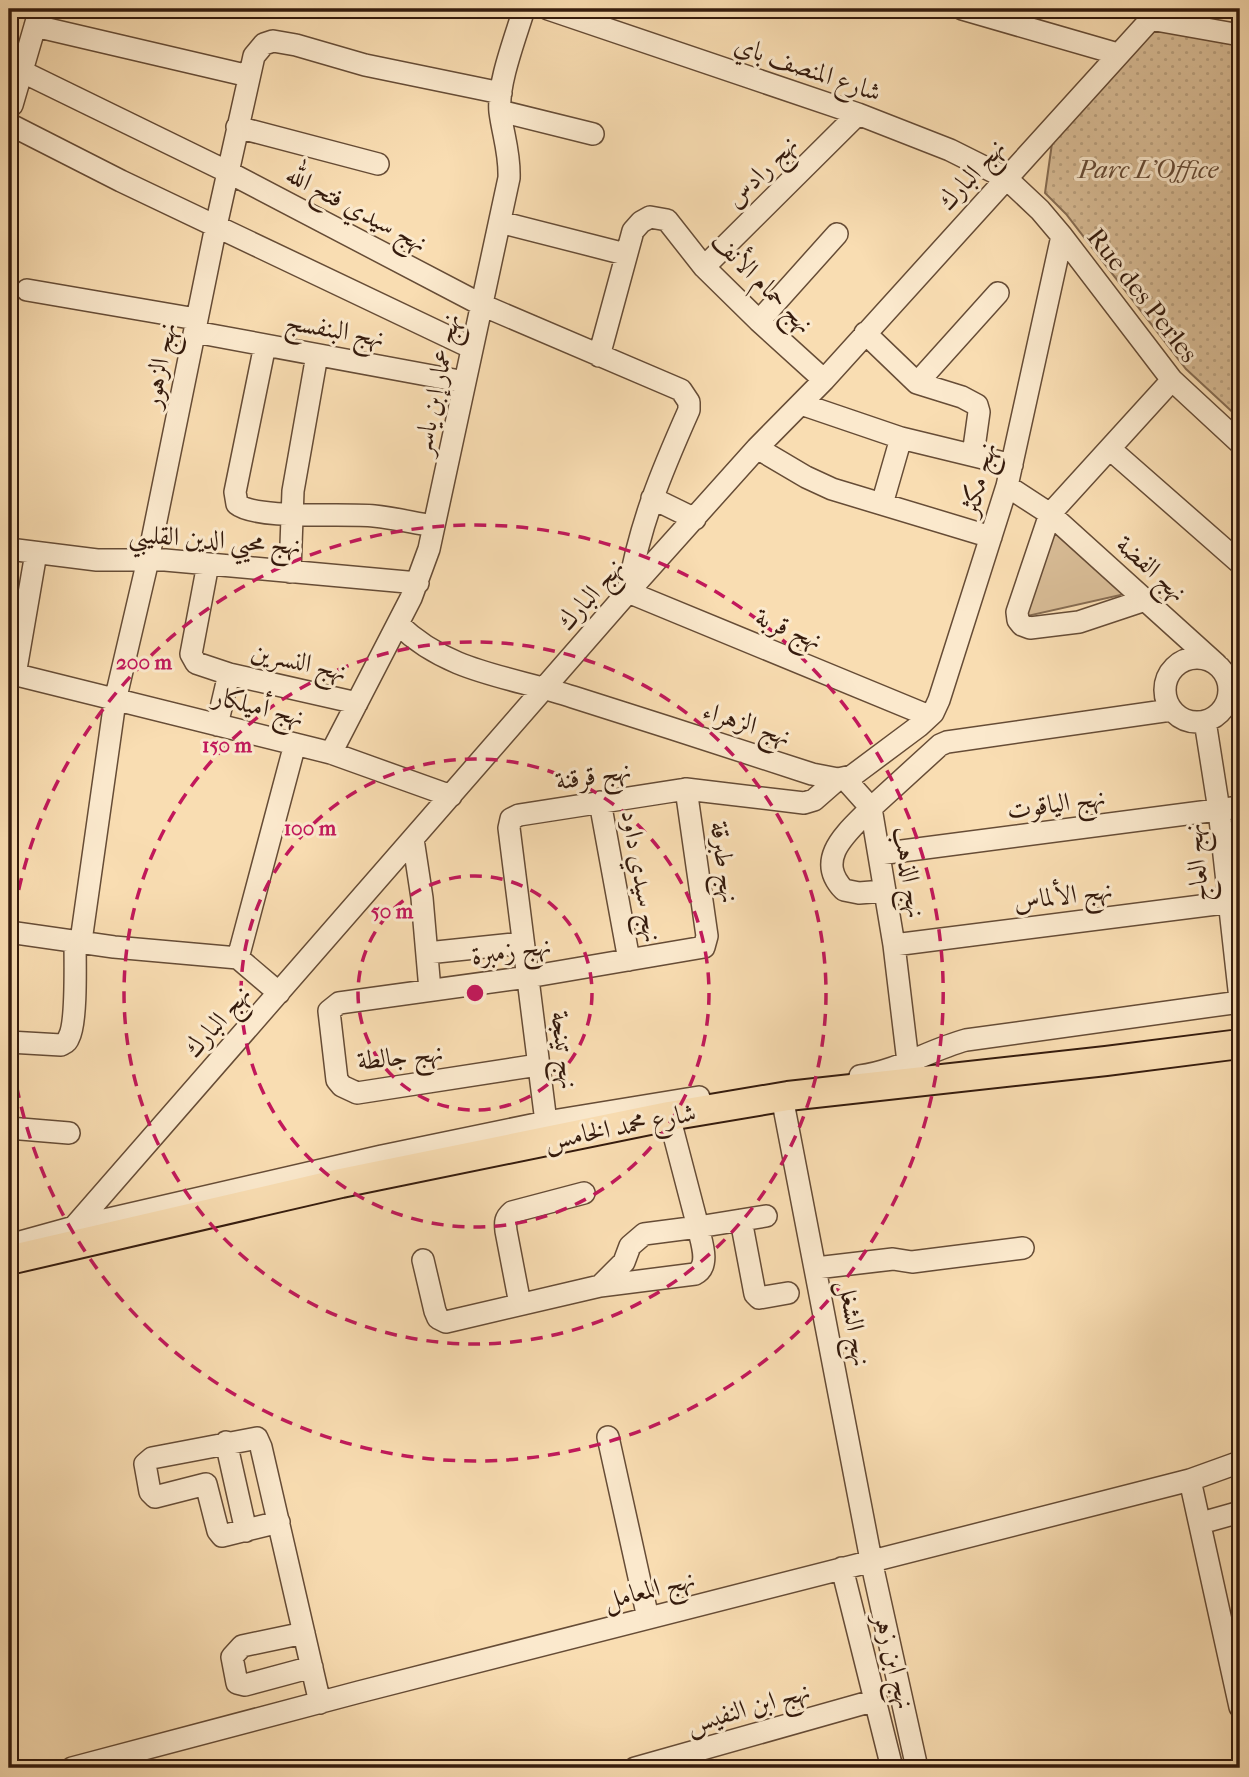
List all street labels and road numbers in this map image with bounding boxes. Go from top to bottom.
street label: شارع المنصف باي [728,29,885,114]
street label: نهج رادس [719,129,810,220]
street label: نهج البارك [931,132,1018,222]
street label: نهج سيدي فتح الله [277,154,435,266]
street label: Rue des Perles [1081,222,1205,369]
street label: نهج حمام الأنف [699,223,822,346]
street label: نهج البنفسج [282,306,387,361]
street label: نهج عمار إبن ياسر [406,311,474,462]
street label: نهج الزهور [136,320,191,415]
street label: نهج مكثر [953,439,1011,525]
street label: نهج محيي الدين القليبي [127,518,302,569]
street label: نهج الفضة [1104,529,1193,614]
street label: نهج البارك [550,552,636,642]
street label: نهج قربة [748,601,827,663]
street label: نهج النسرين [246,635,350,695]
street label: نهج أميلكار [205,678,308,740]
street label: نهج الزهراء [696,695,795,760]
street label: نهج قرقنة [553,754,635,805]
street label: نهج الياقوت [1005,781,1108,834]
street label: نهج سيدي داود [607,807,668,946]
street label: نهج طبرقة [695,819,746,906]
street label: نهج العاج [1177,821,1224,904]
street label: نهج الذهب [879,824,932,922]
street label: نهج الألماس [1012,871,1115,925]
street label: نهج زمبرة [469,930,554,979]
street label: نهج البارك [177,979,263,1069]
street label: نهج تينجة [536,1009,585,1092]
street label: نهج جالطة [355,1037,445,1084]
street label: شارع محمد الخامس [542,1097,700,1162]
street label: نهج الشغل [824,1277,877,1370]
street label: نهج المعامل [600,1563,700,1624]
street label: نهج ابن زهر [859,1607,921,1714]
street label: نهج ابن النفيس [683,1675,816,1748]

